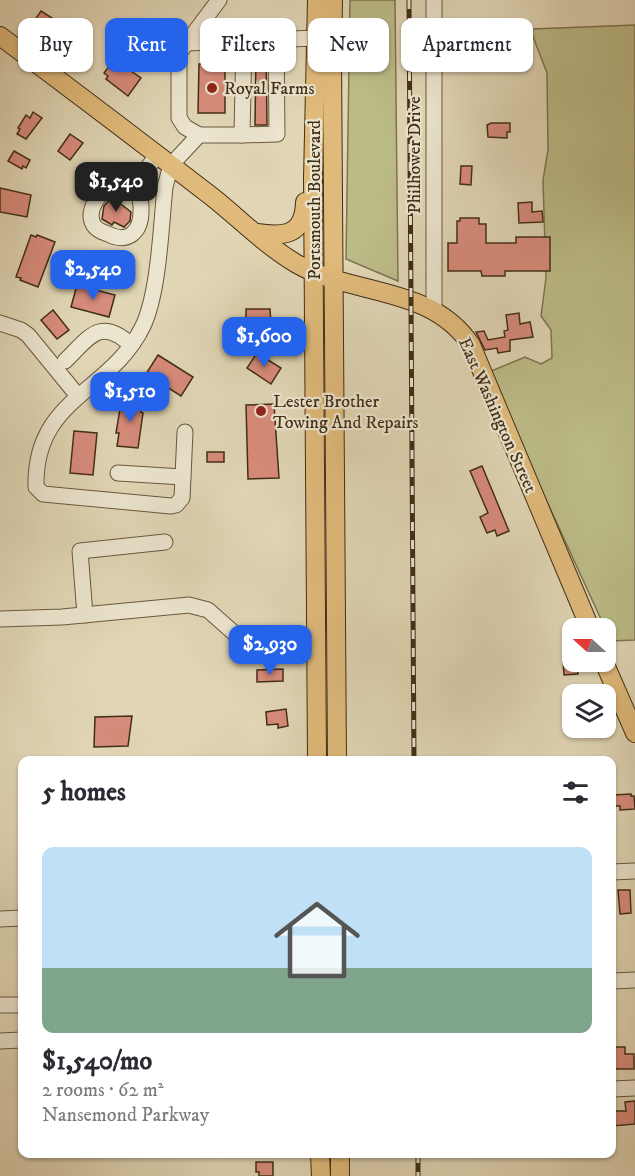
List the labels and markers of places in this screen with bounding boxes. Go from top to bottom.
place label: Royal Farms [224,78,314,100]
marker: Royal Farms [205,81,219,95]
pin: $1,540 [67,162,165,213]
pin: $2,540 [44,250,142,301]
pin: $1,600 [215,317,313,368]
pin: $1,510 [81,372,179,423]
place label: Lester Brother Towing And Repairs [273,391,419,434]
marker: Lester Brother Towing And Repairs [254,404,268,418]
pin: $2,930 [221,625,319,676]

